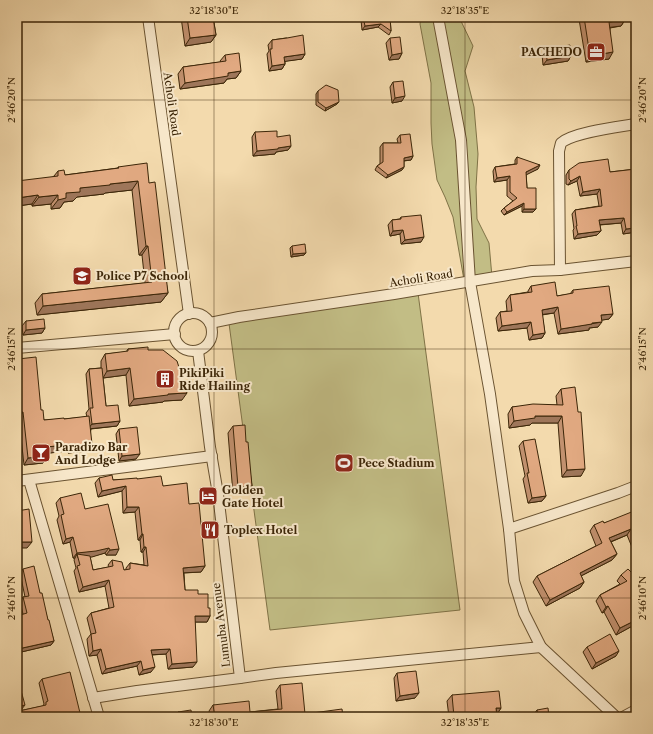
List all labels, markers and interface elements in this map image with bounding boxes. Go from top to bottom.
text: 32°18'30"E [189,4,239,17]
text: 32°18'35"E [441,4,489,17]
office icon: PACHEDO [585,41,607,63]
place label: PACHEDO [521,45,582,59]
street label: Acholi Road [160,70,183,137]
text: 2°46'20"N [5,77,18,123]
text: 2°46'20"N [636,77,649,123]
school or university icon: Police P7 School [71,265,93,287]
street label: Acholi Road [387,266,454,290]
place label: Police P7 School [96,269,188,283]
text: 2°46'15"N [5,327,18,371]
text: 2°46'15"N [636,327,649,371]
place label: PikiPiki Ride Hailing [179,366,251,393]
building icon: PikiPiki Ride Hailing [154,368,176,390]
place label: Paradizo Bar And Lodge [54,440,128,467]
bar icon: Paradizo Bar And Lodge [30,442,52,464]
sports icon: Pece Stadium [333,452,355,474]
place label: Pece Stadium [358,456,435,470]
place label: Golden Gate Hotel [222,483,283,510]
hotel icon: Golden Gate Hotel [197,485,219,507]
restaurant icon: Toplex Hotel [199,519,221,541]
place label: Toplex Hotel [224,523,297,537]
text: 2°46'10"N [5,576,18,620]
text: 2°46'10"N [636,576,649,620]
street label: Lumuba Avenue [209,582,233,668]
text: 32°18'30"E [189,716,239,729]
text: 32°18'35"E [441,716,489,729]

